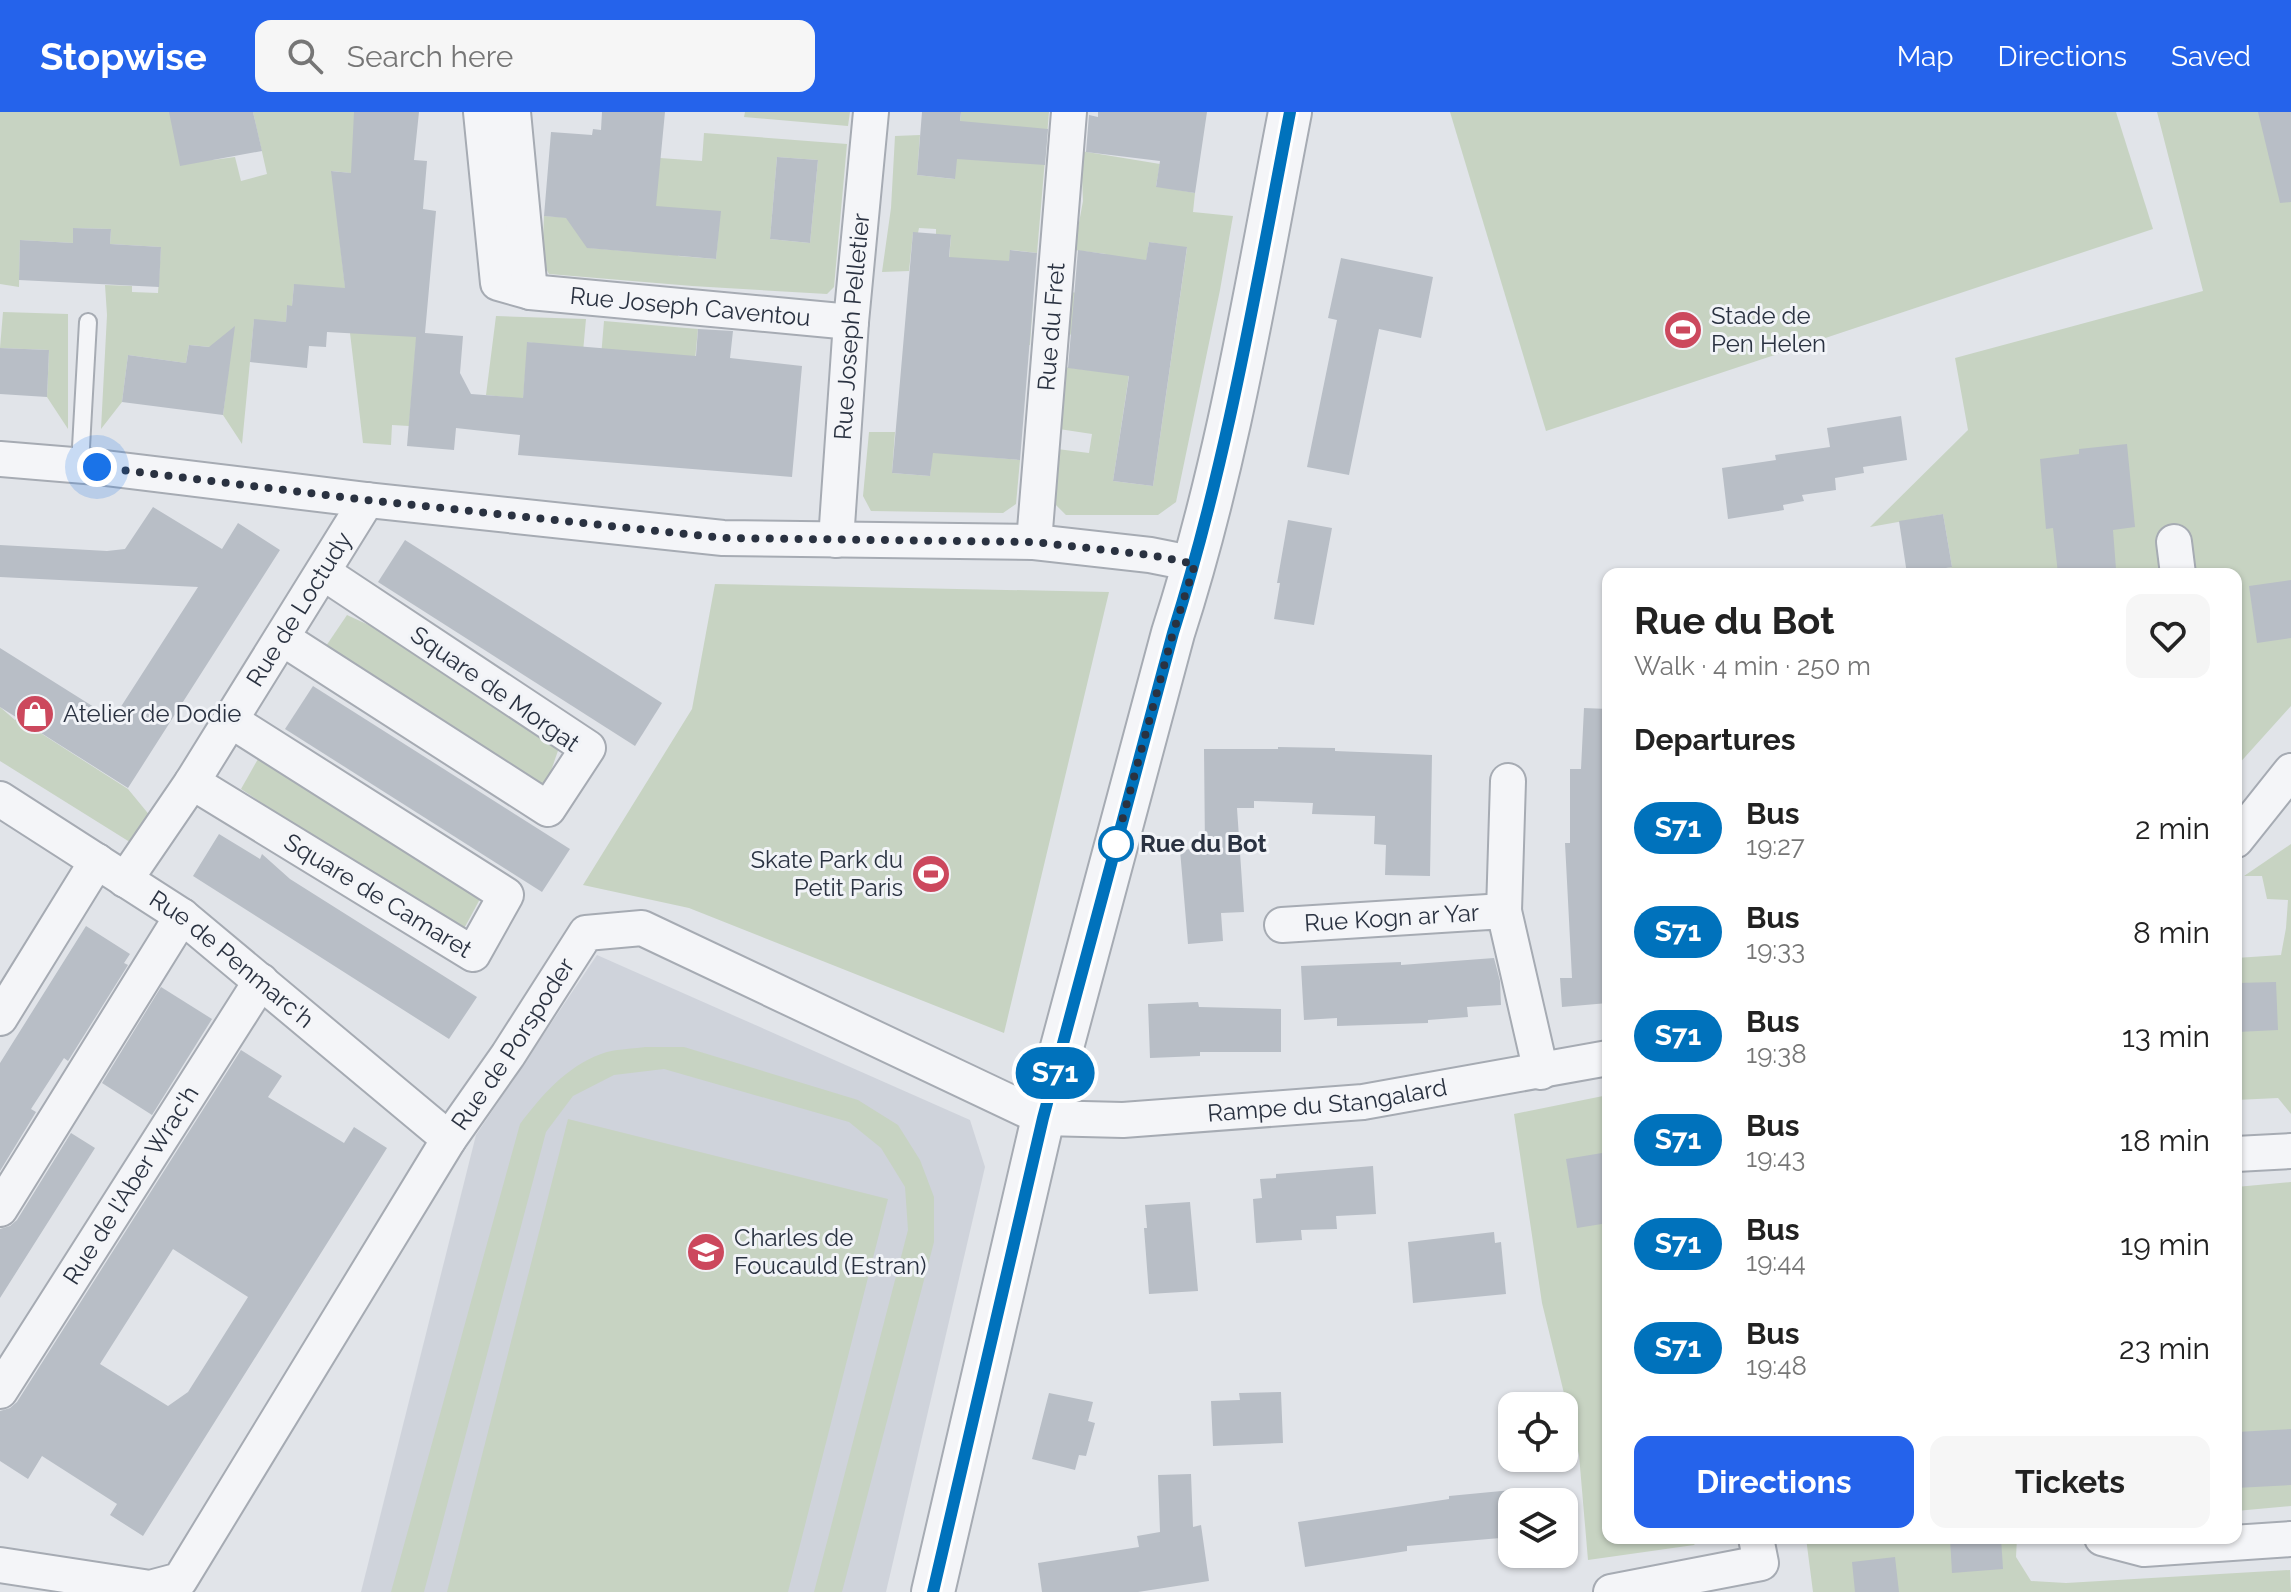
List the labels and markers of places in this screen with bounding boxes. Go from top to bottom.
place label: Stade de Pen Helen [1711,301,1826,358]
sports icon: Stade de Pen Helen [1662,309,1704,351]
shop icon: Atelier de Dodie [14,693,56,735]
place label: Atelier de Dodie [63,699,241,728]
marker: Rue du Bot [1099,827,1133,861]
place label: Rue du Bot [1140,829,1267,858]
place label: Skate Park du Petit Paris [750,845,903,902]
sports icon: Skate Park du Petit Paris [910,853,952,895]
place label: Charles de Foucauld (Estran) [734,1223,927,1280]
school or university icon: Charles de Foucauld (Estran) [685,1231,727,1273]

